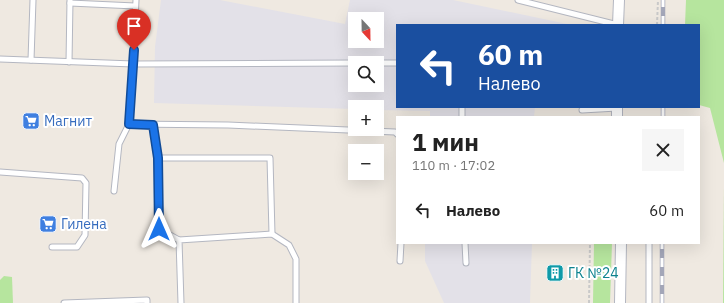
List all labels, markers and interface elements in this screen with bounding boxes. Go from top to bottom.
pin [117,9,151,50]
north arrow [348,12,384,48]
map controls [348,12,384,180]
icon: arrive [123,15,145,37]
text: 60 m [478,36,543,73]
icon: left [412,40,464,92]
button: search [348,56,384,92]
text: Налево [478,72,541,95]
button: + [348,100,384,136]
supermarket icon: Магнит [21,111,41,131]
place label: Магнит [44,112,92,130]
text: 1 мин [412,126,479,158]
button: close [642,129,684,171]
button: − [348,144,384,180]
text: 110 m · 17:02 [412,157,495,174]
icon: left [412,199,434,221]
text: Налево [446,201,500,220]
text: 60 m [649,201,684,220]
position arrow [138,208,180,250]
supermarket icon: Гилена [38,214,58,234]
place label: Гилена [61,215,107,233]
building icon: ГК №24 [545,263,565,283]
place label: ГК №24 [568,264,619,282]

